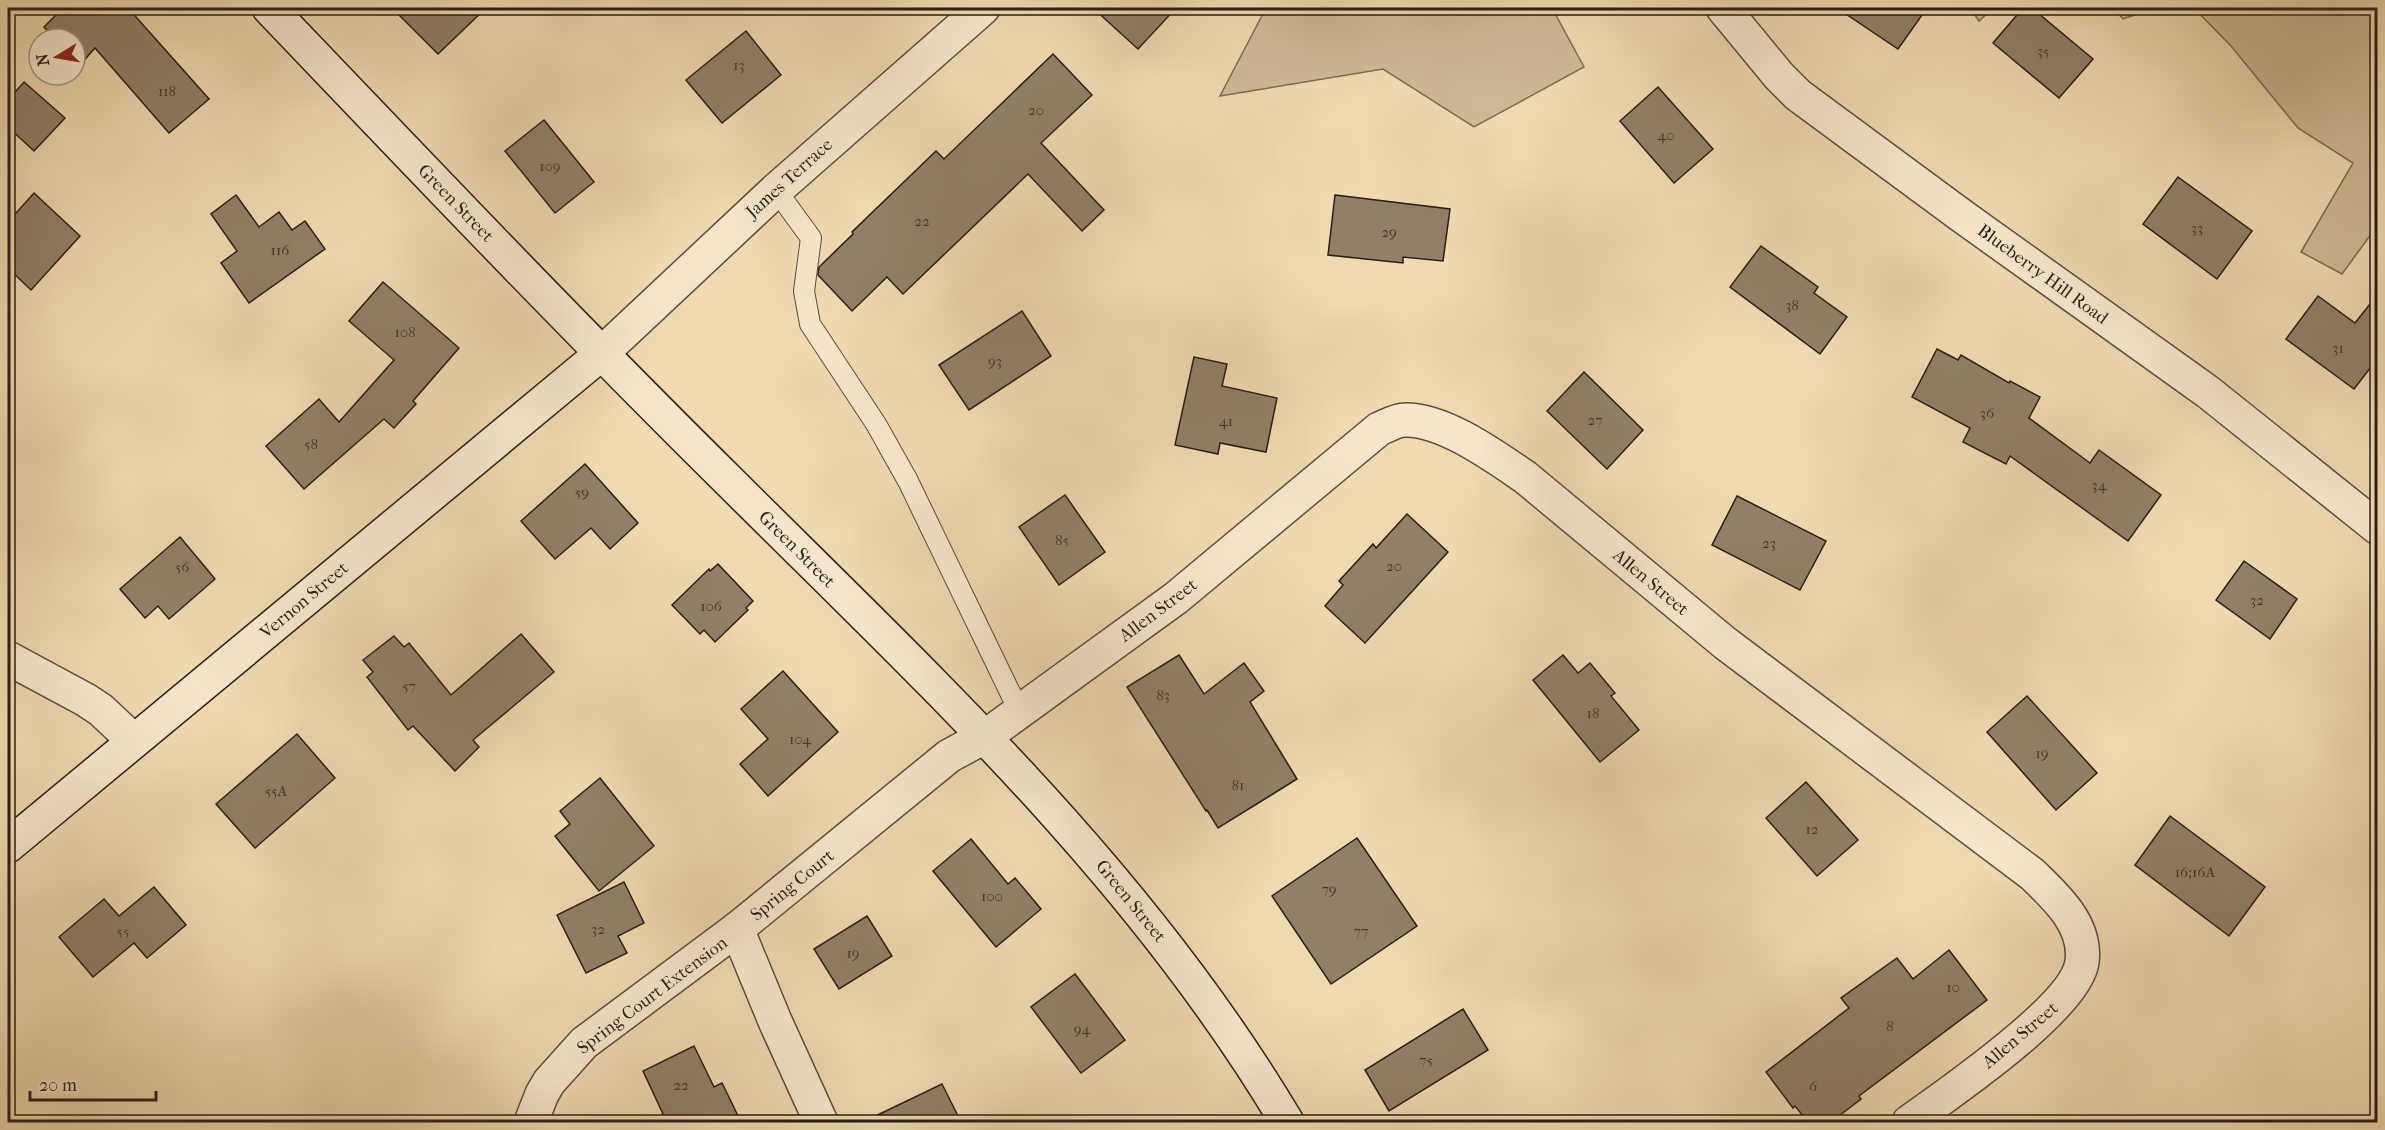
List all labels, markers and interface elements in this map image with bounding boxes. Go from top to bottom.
north arrow [27,27,87,87]
house number: 35 [2037,42,2049,60]
text: N [32,51,53,68]
house number: 13 [733,56,745,74]
house number: 118 [158,82,176,100]
house number: 20 [1028,101,1044,119]
house number: 40 [1657,126,1675,144]
street label: James Terrace [740,134,837,224]
house number: 109 [539,157,561,175]
street label: Green Street [413,160,498,247]
house number: 22 [914,212,930,230]
house number: 33 [2191,219,2203,237]
street label: Blueberry Hill Road [1973,220,2112,329]
house number: 29 [1381,223,1397,241]
house number: 116 [271,241,290,259]
house number: 38 [1785,296,1799,314]
house number: 108 [394,323,416,341]
house number: 31 [2332,339,2344,357]
house number: 93 [988,352,1002,370]
house number: 36 [1980,404,1995,422]
house number: 27 [1588,411,1602,429]
house number: 41 [1219,412,1233,430]
house number: 58 [304,435,318,453]
house number: 34 [2091,476,2108,494]
house number: 59 [575,483,589,501]
street label: Green Street [754,507,840,593]
house number: 85 [1055,531,1069,549]
house number: 23 [1762,534,1776,552]
street label: Allen Street [1608,544,1693,620]
street label: Vernon Street [255,557,353,644]
house number: 20 [1386,557,1402,575]
house number: 56 [175,558,190,576]
street label: Allen Street [1114,574,1202,647]
house number: 32 [2250,591,2264,609]
house number: 106 [700,597,723,615]
house number: 57 [402,677,416,695]
house number: 83 [1156,686,1170,704]
house number: 18 [1587,704,1599,722]
house number: 104 [789,730,812,748]
house number: 19 [2035,744,2049,762]
house number: 81 [1232,776,1244,794]
house number: 55A [265,782,288,800]
house number: 12 [1805,820,1819,838]
street label: Spring Court [746,845,839,925]
street label: Green Street [1091,856,1171,947]
house number: 16;16A [2175,863,2215,881]
house number: 79 [1321,880,1337,898]
house number: 100 [981,887,1003,905]
house number: 32 [591,920,605,938]
house number: 55 [117,922,129,940]
house number: 77 [1354,922,1368,940]
street label: Spring Court Extension [573,932,732,1059]
house number: 19 [846,944,860,962]
house number: 10 [1946,978,1960,996]
street label: Allen Street [1977,997,2063,1074]
house number: 8 [1886,1017,1894,1035]
house number: 94 [1074,1020,1091,1038]
house number: 75 [1419,1051,1433,1069]
scale bar [30,1064,156,1102]
text: 20 m [39,1075,77,1096]
house number: 22 [673,1076,689,1094]
house number: 6 [1809,1077,1818,1095]

